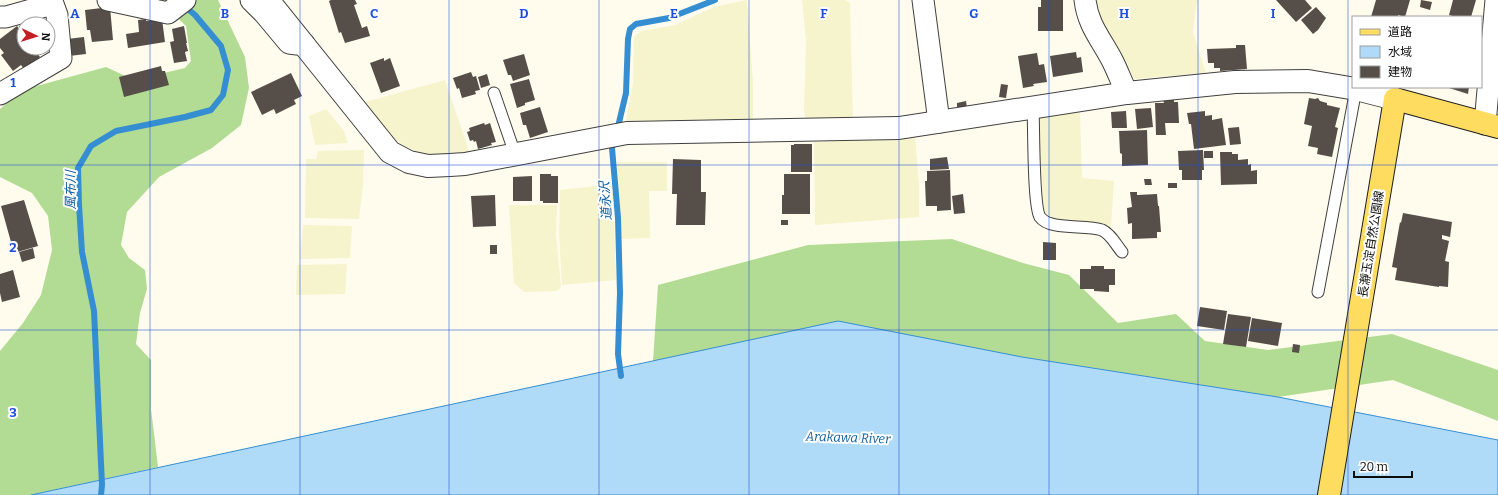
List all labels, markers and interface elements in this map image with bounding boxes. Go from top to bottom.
text: A [70,6,80,21]
text: B [221,6,229,21]
text: C [370,6,378,21]
text: D [519,6,529,21]
text: E [670,6,678,21]
text: F [820,6,828,21]
text: G [969,6,979,21]
text: H [1119,6,1129,21]
text: I [1271,6,1276,21]
north arrow [16,16,56,56]
legend [1352,16,1482,88]
text: 道路 [1388,25,1412,39]
text: N [39,32,52,42]
text: 水域 [1388,45,1412,59]
text: 建物 [1388,65,1412,79]
text: 1 [10,75,16,90]
water label: 風布川 [63,169,78,210]
water label: 道永沢 [597,179,614,221]
street label: 長瀞玉淀自然公園線 [1356,190,1386,298]
text: 2 [9,240,17,255]
text: 3 [9,405,17,420]
water label: Arakawa River [804,428,891,446]
scale bar [1354,453,1412,479]
text: 20 m [1360,460,1389,474]

